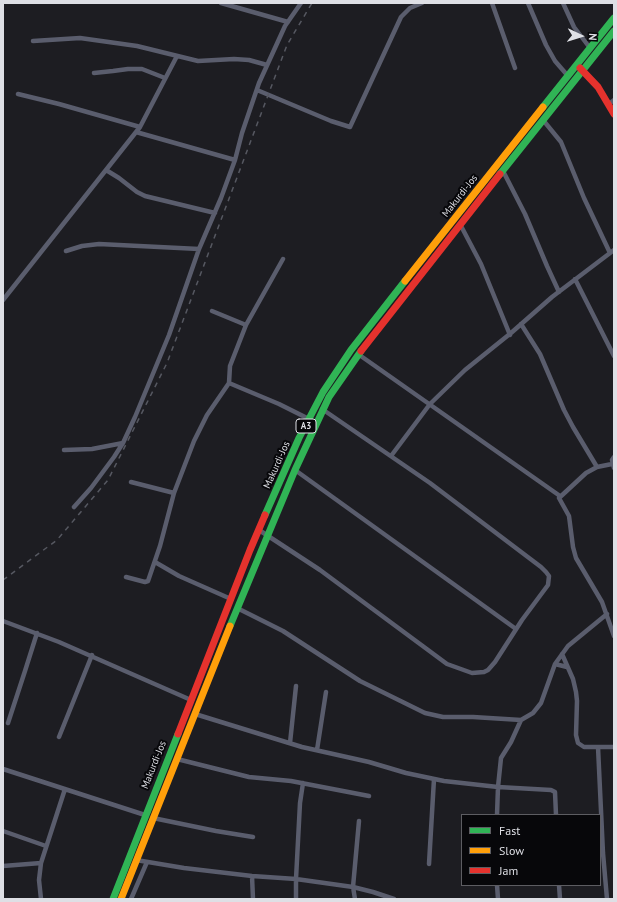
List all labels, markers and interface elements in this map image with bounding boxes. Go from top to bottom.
north arrow [561,16,601,56]
text: N [586,33,600,41]
street label: Makurdi-Jos [440,172,480,220]
road number: A3 [296,419,316,433]
street label: Makurdi-Jos [261,439,293,491]
street label: Makurdi-Jos [139,739,169,791]
legend [461,814,601,886]
text: Fast [499,823,520,838]
text: Slow [499,843,524,858]
text: Jam [499,863,518,878]

